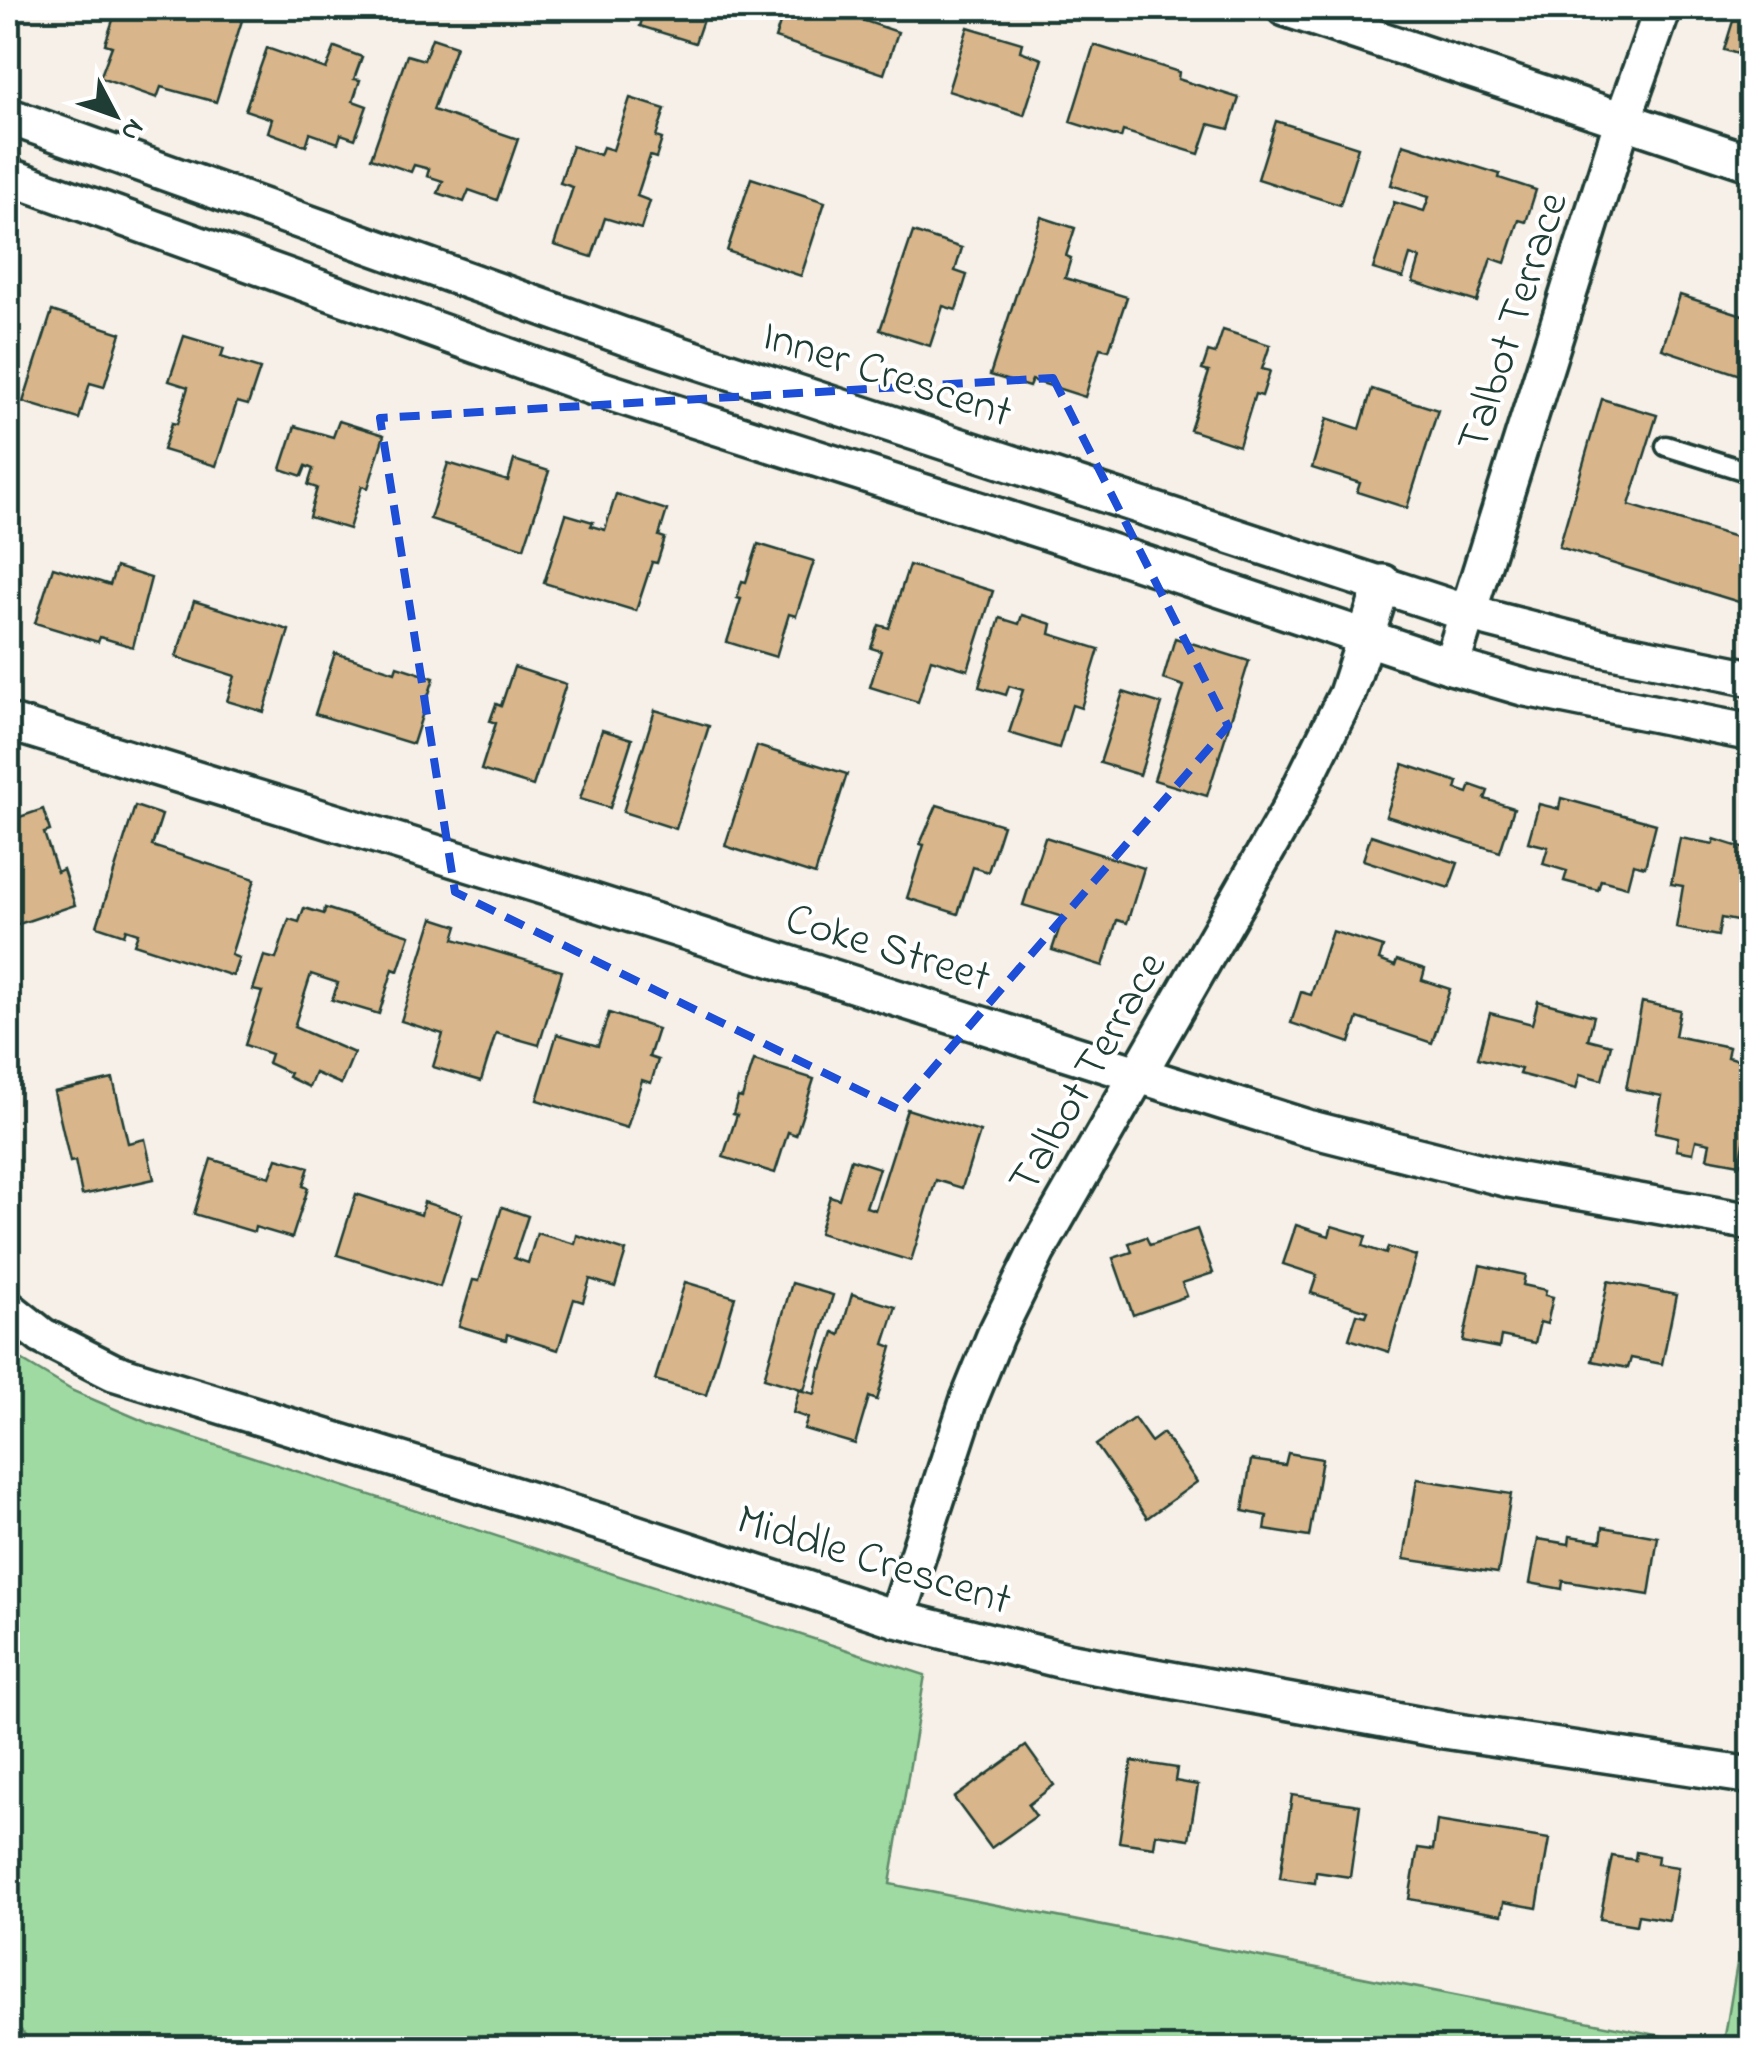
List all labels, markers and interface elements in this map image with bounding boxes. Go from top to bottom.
north arrow [65,65,165,165]
text: N [110,109,153,150]
street label: Talbot Terrace [1442,183,1588,461]
street label: Inner Crescent [753,304,1020,447]
street label: Coke Street [777,887,998,1012]
street label: Talbot Terrace [993,940,1186,1207]
street label: Middle Crescent [728,1489,1019,1635]

